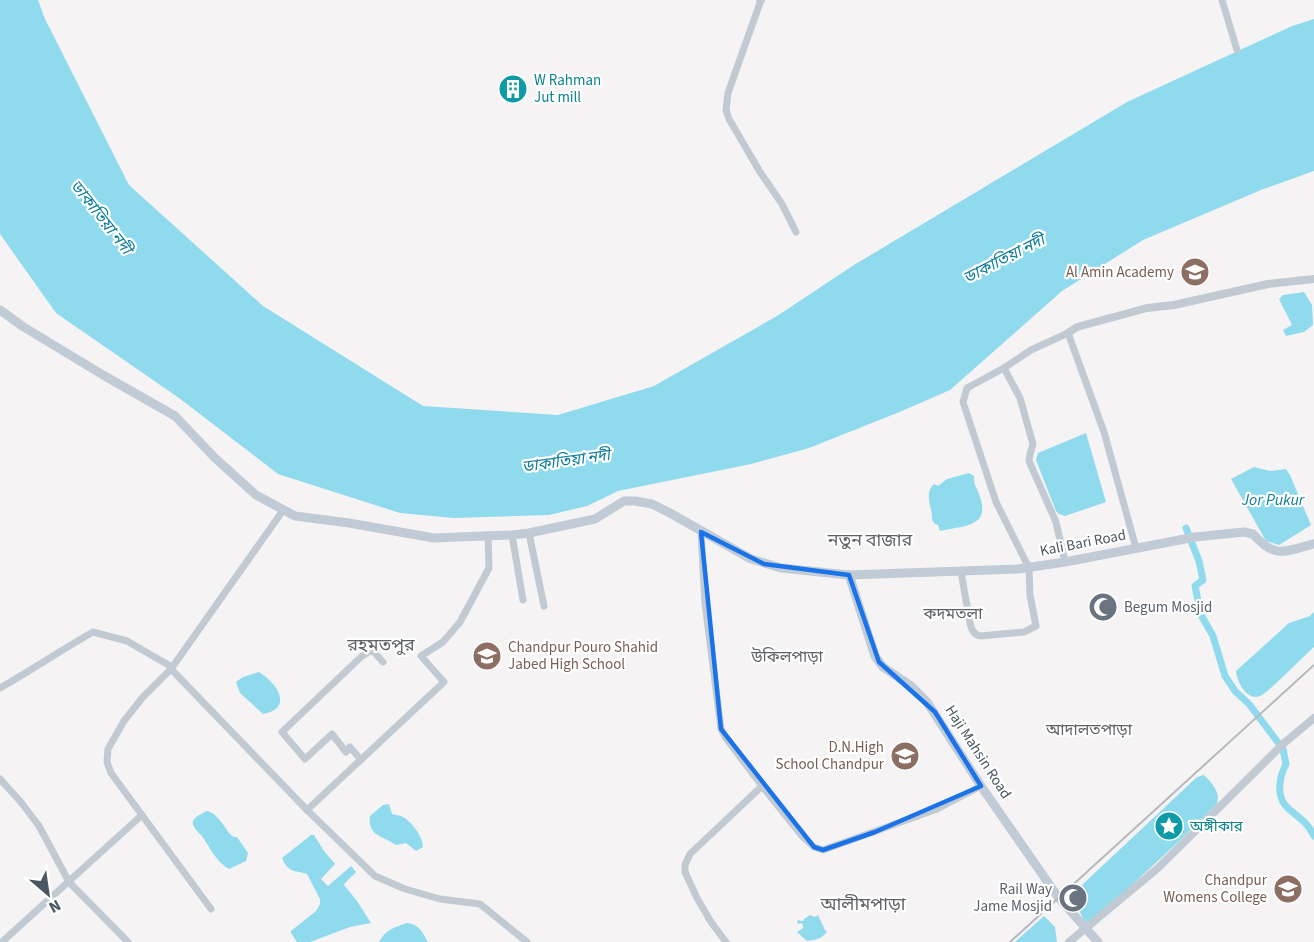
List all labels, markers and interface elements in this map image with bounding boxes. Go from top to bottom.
place label: W Rahman Jut mill [534,70,601,108]
building icon: W Rahman Jut mill [497,73,529,105]
water label: ডাকাতিয়া নদী [65,175,139,261]
water label: ডাকাতিয়া নদী [960,228,1051,289]
school or university icon: Al Amin Academy [1179,256,1211,288]
place label: Al Amin Academy [1066,262,1174,283]
water label: ডাকাতিয়া নদী [521,444,614,478]
water label: Jor Pukur [1241,489,1306,511]
street label: Kali Bari Road [1038,524,1128,562]
district label: নতুন বাজার [827,528,913,553]
mosque icon: Begum Mosjid [1087,591,1119,623]
place label: Begum Mosjid [1124,597,1212,618]
district label: কদমতলা [923,603,983,625]
district label: রহমতপুর [346,633,415,658]
place label: Chandpur Pouro Shahid Jabed High School [508,637,658,675]
school or university icon: Chandpur Pouro Shahid Jabed High School [471,640,503,672]
district label: উকিলপাড়া [750,646,824,668]
street label: Haji Mahsin Road [940,701,1016,803]
district label: আদালতপাড়া [1045,719,1133,741]
place label: D.N.High School Chandpur [775,737,885,775]
school or university icon: D.N.High School Chandpur [889,740,921,772]
place icon: অঙ্গীকার [1153,810,1185,842]
place label: অঙ্গীকার [1189,816,1244,837]
north arrow [18,864,78,924]
place label: Chandpur Womens College [1163,870,1268,908]
school or university icon: Chandpur Womens College [1272,873,1304,905]
place label: Rail Way Jame Mosjid [973,879,1052,917]
mosque icon: Rail Way Jame Mosjid [1057,882,1089,914]
district label: আলীমপাড়া [819,892,906,917]
text: N [45,894,65,918]

